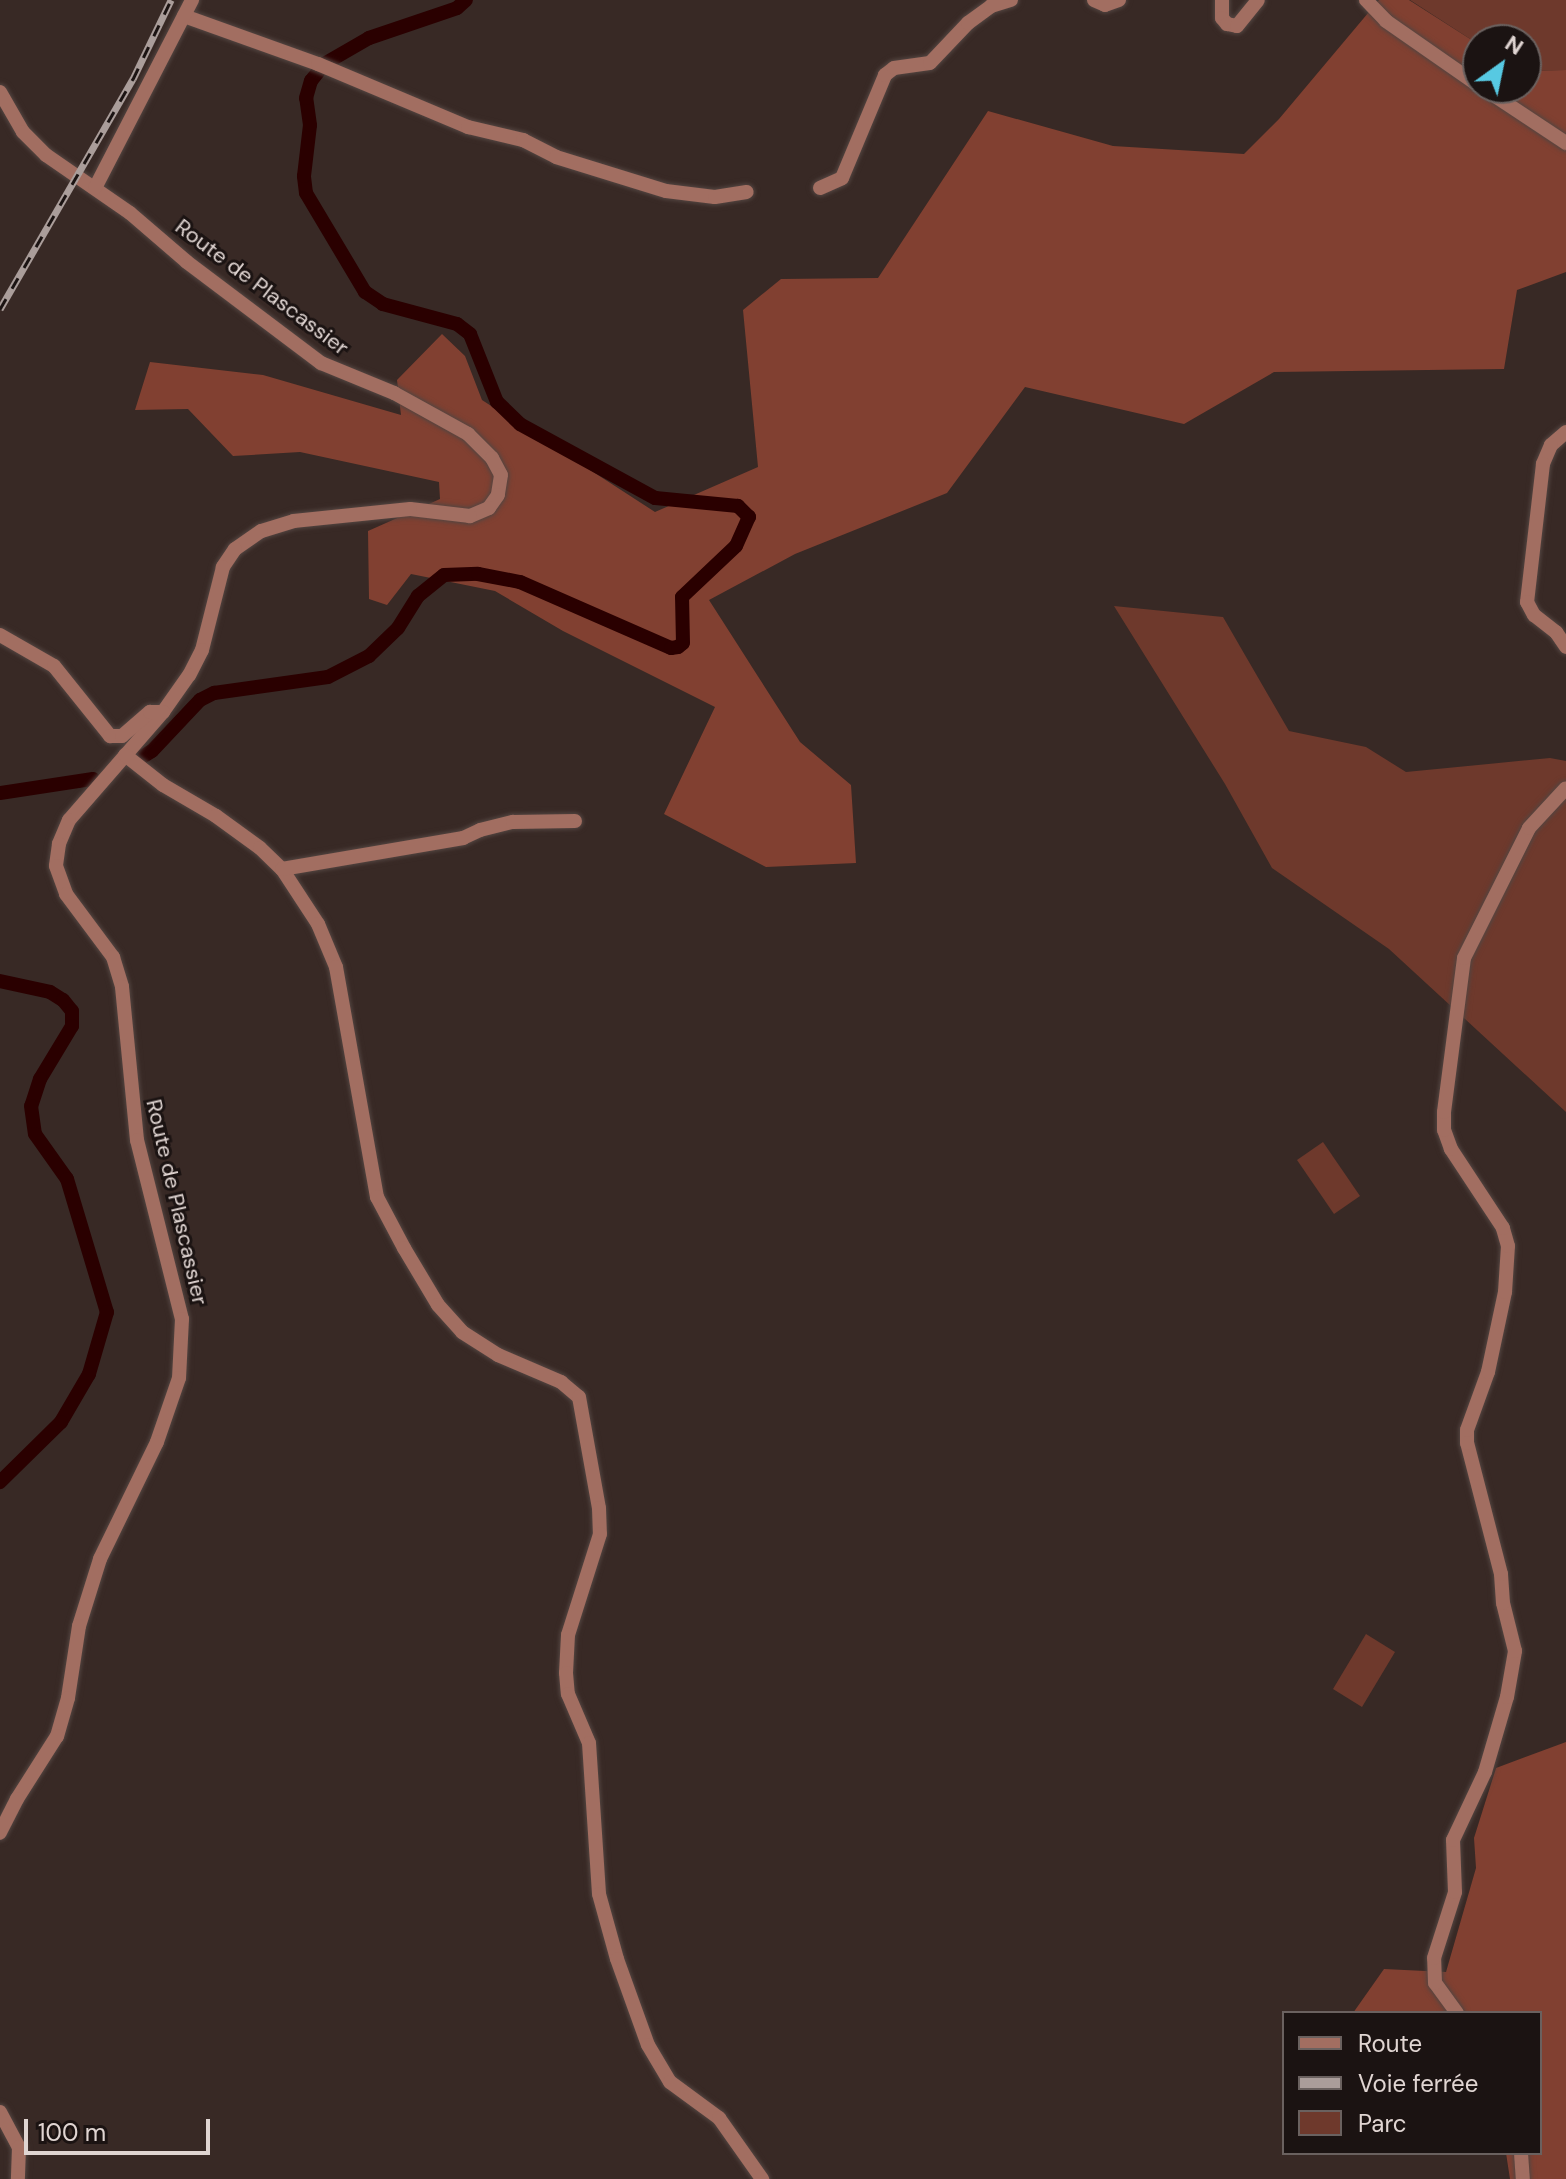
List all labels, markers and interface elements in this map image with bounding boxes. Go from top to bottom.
north arrow [1462,24,1542,104]
text: N [1500,29,1529,62]
street label: Route de Plascassier [170,213,354,361]
street label: Route de Plascassier [141,1097,213,1307]
legend [1282,2011,1542,2155]
text: Route [1358,2028,1422,2059]
text: Voie ferrée [1358,2068,1478,2099]
scale bar [28,2103,214,2153]
text: Parc [1358,2108,1407,2139]
text: 100 m [38,2117,106,2148]

